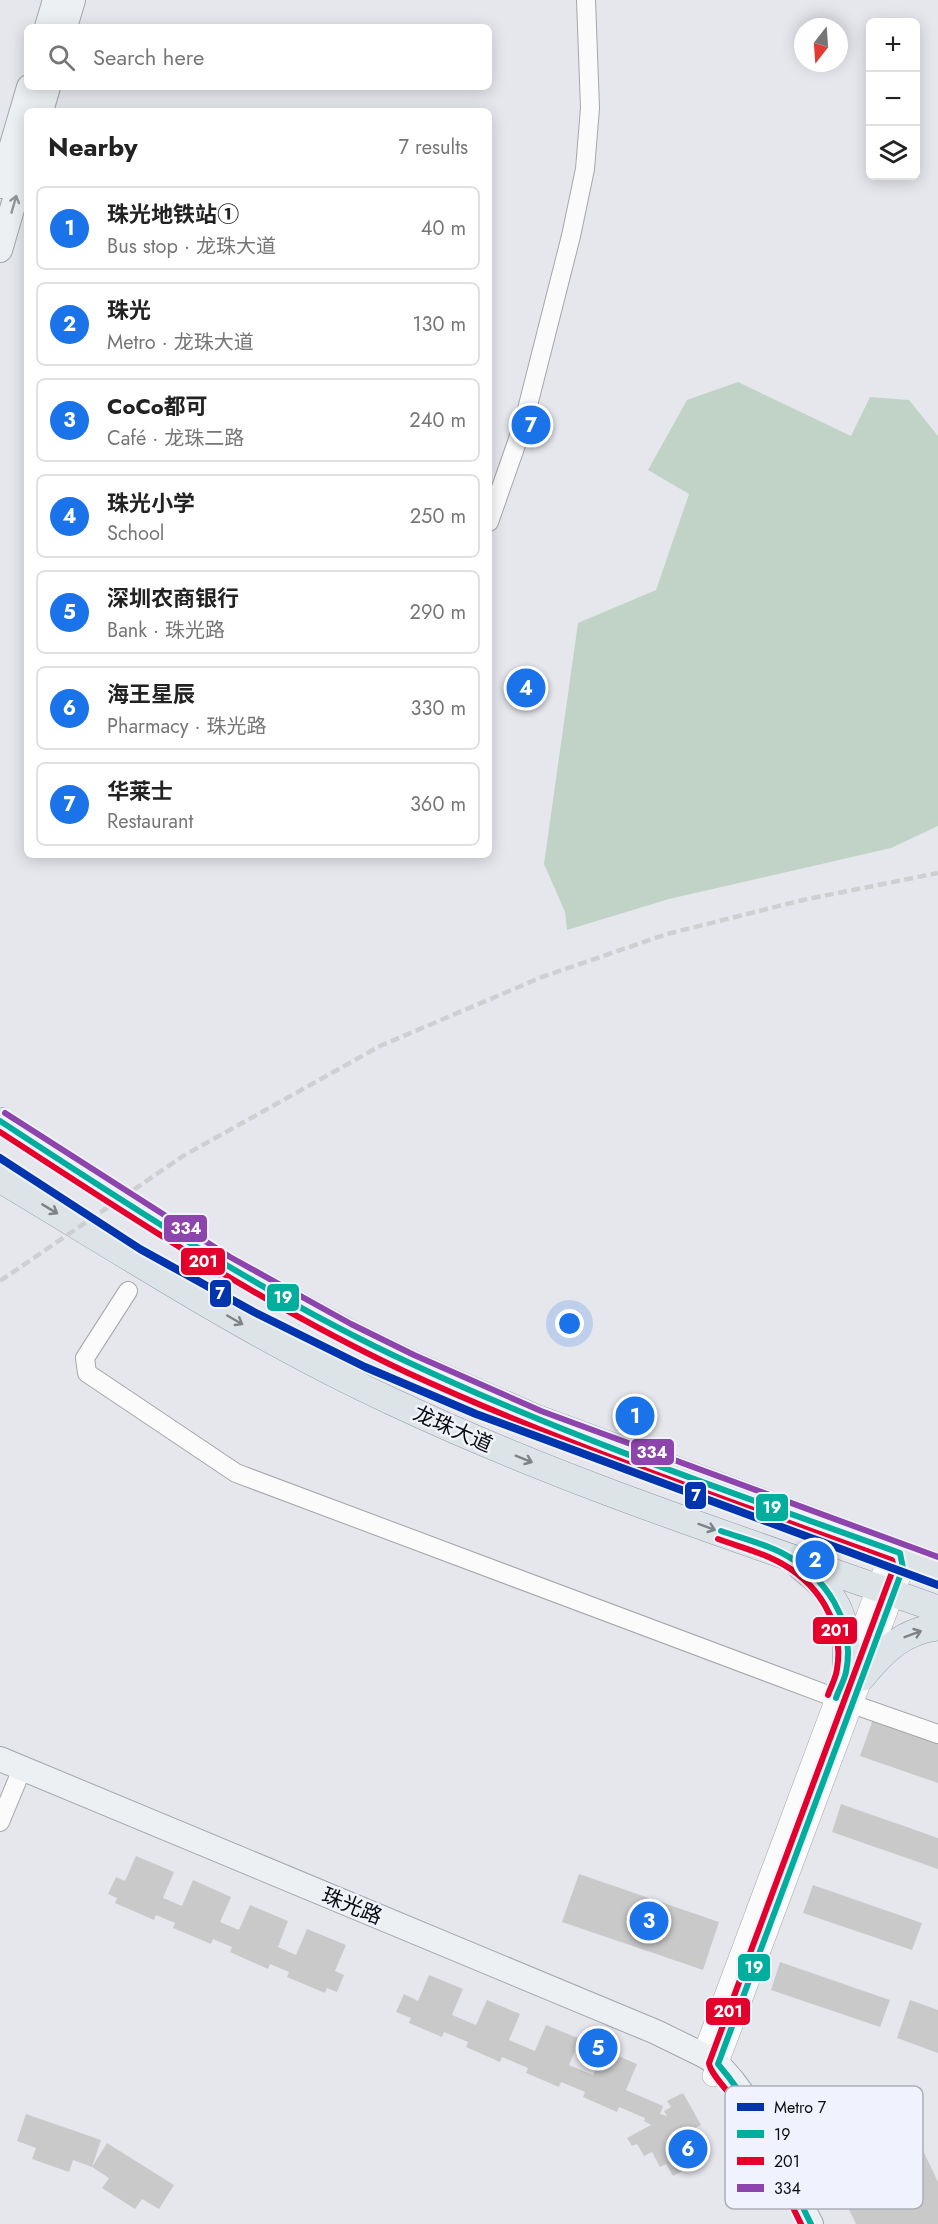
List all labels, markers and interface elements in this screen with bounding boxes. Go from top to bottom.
north arrow [794,18,848,72]
map controls [866,18,920,180]
button: + [866,18,920,72]
search box [24,24,492,90]
icon: search [45,41,78,74]
text: Search here [93,41,204,73]
button: − [866,72,920,126]
button: layers [866,126,920,180]
text: Nearby [48,128,137,166]
text: 7 results [399,133,468,162]
one-way arrow [8,195,20,214]
text: 珠光地铁站① [107,198,239,230]
text: 1 [64,214,75,243]
text: 40 m [421,214,466,243]
text: Bus stop · 龙珠大道 [107,232,276,261]
text: 珠光 [107,294,151,326]
text: 2 [63,310,76,339]
text: 130 m [412,310,466,339]
text: Metro · 龙珠大道 [107,328,254,357]
text: CoCo都可 [107,390,208,422]
pin: 7 [512,402,550,448]
text: 3 [63,406,76,435]
text: 240 m [409,406,466,435]
text: Café · 龙珠二路 [107,424,244,453]
text: 珠光小学 [107,487,195,519]
text: 4 [63,502,76,531]
text: 250 m [410,502,466,531]
text: School [107,519,164,548]
text: 深圳农商银行 [107,582,239,614]
text: 5 [63,598,76,627]
text: 290 m [410,598,466,627]
text: Bank · 珠光路 [107,616,225,645]
pin: 4 [506,666,546,710]
text: 海王星辰 [107,678,195,710]
text: 6 [63,694,76,723]
text: 330 m [411,694,466,723]
text: Pharmacy · 珠光路 [107,712,267,741]
text: 华莱士 [107,775,173,807]
text: 7 [63,790,76,819]
text: 360 m [410,790,466,819]
text: Restaurant [107,807,193,836]
one-way arrow [41,1203,58,1215]
line badge: 334 [163,1214,208,1243]
text: 334 [170,1217,202,1240]
line badge: 201 [180,1247,226,1276]
text: 201 [188,1250,218,1273]
line badge: 7 [209,1279,232,1308]
text: 7 [215,1282,225,1305]
line badge: 19 [266,1283,300,1312]
text: 19 [274,1286,292,1309]
your location [555,1309,584,1338]
one-way arrow [226,1315,244,1326]
pin: 1 [616,1394,654,1438]
street label: 龙珠大道 [409,1398,497,1460]
line badge: 334 [630,1438,675,1466]
text: 334 [636,1441,668,1464]
one-way arrow [515,1454,533,1465]
line badge: 7 [684,1481,707,1510]
text: 7 [691,1484,701,1507]
line badge: 19 [755,1493,789,1522]
text: 19 [763,1496,781,1519]
one-way arrow [697,1522,716,1533]
pin: 2 [796,1538,834,1582]
line badge: 201 [812,1616,858,1645]
text: 201 [820,1619,850,1642]
one-way arrow [903,1628,922,1639]
street label: 珠光路 [317,1880,387,1932]
pin: 3 [630,1898,668,1944]
line badge: 19 [737,1953,771,1982]
text: 19 [745,1956,763,1979]
line badge: 201 [705,1997,751,2026]
text: 201 [713,2000,743,2023]
pin: 5 [578,2026,618,2070]
legend [725,2086,923,2209]
text: Metro 7 [774,2096,827,2119]
text: 19 [774,2123,790,2146]
pin: 6 [668,2126,708,2172]
text: 201 [774,2150,800,2173]
text: 334 [774,2177,801,2200]

